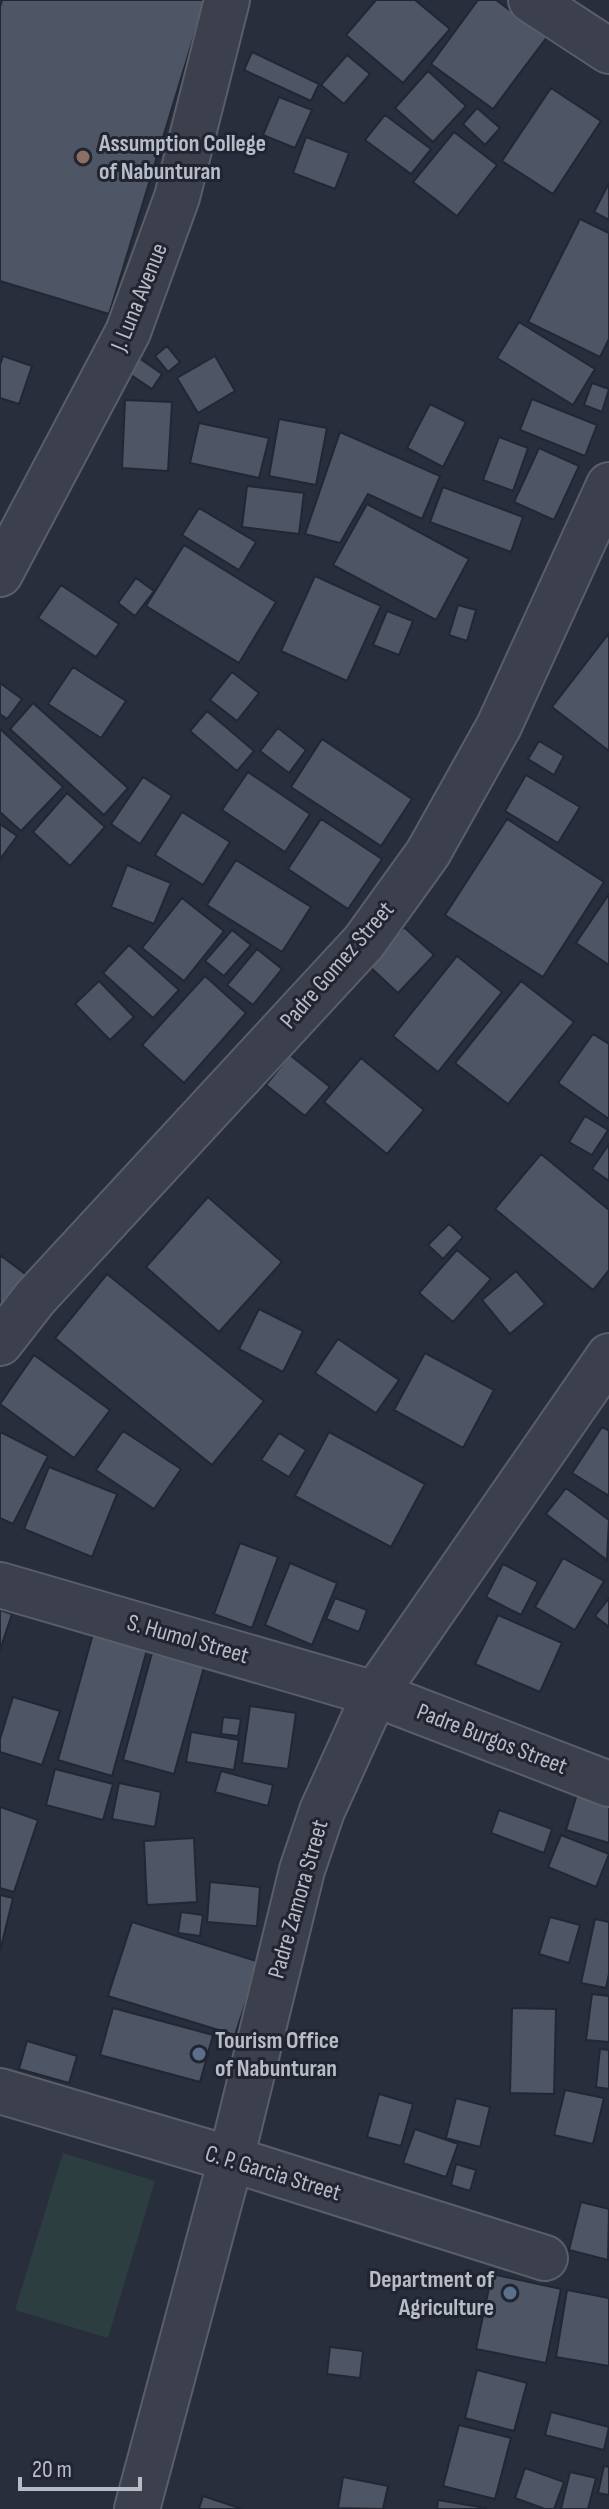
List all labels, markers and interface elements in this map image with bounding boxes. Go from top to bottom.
place label: Assumption College of Nabunturan [98,129,266,186]
marker: Assumption College of Nabunturan [74,148,92,166]
street label: J. Luna Avenue [104,239,174,356]
street label: Padre Gomez Street [274,895,400,1035]
street label: S. Humol Street [124,1608,252,1670]
street label: Padre Burgos Street [413,1697,571,1781]
street label: Padre Zamora Street [262,1816,334,1982]
place label: Tourism Office of Nabunturan [215,2026,339,2083]
marker: Tourism Office of Nabunturan [190,2045,208,2063]
street label: C. P. Garcia Street [202,2139,344,2207]
place label: Department of Agriculture [369,2265,495,2322]
marker: Department of Agriculture [501,2284,519,2302]
scale bar [20,2441,140,2491]
text: 20 m [32,2455,72,2484]

